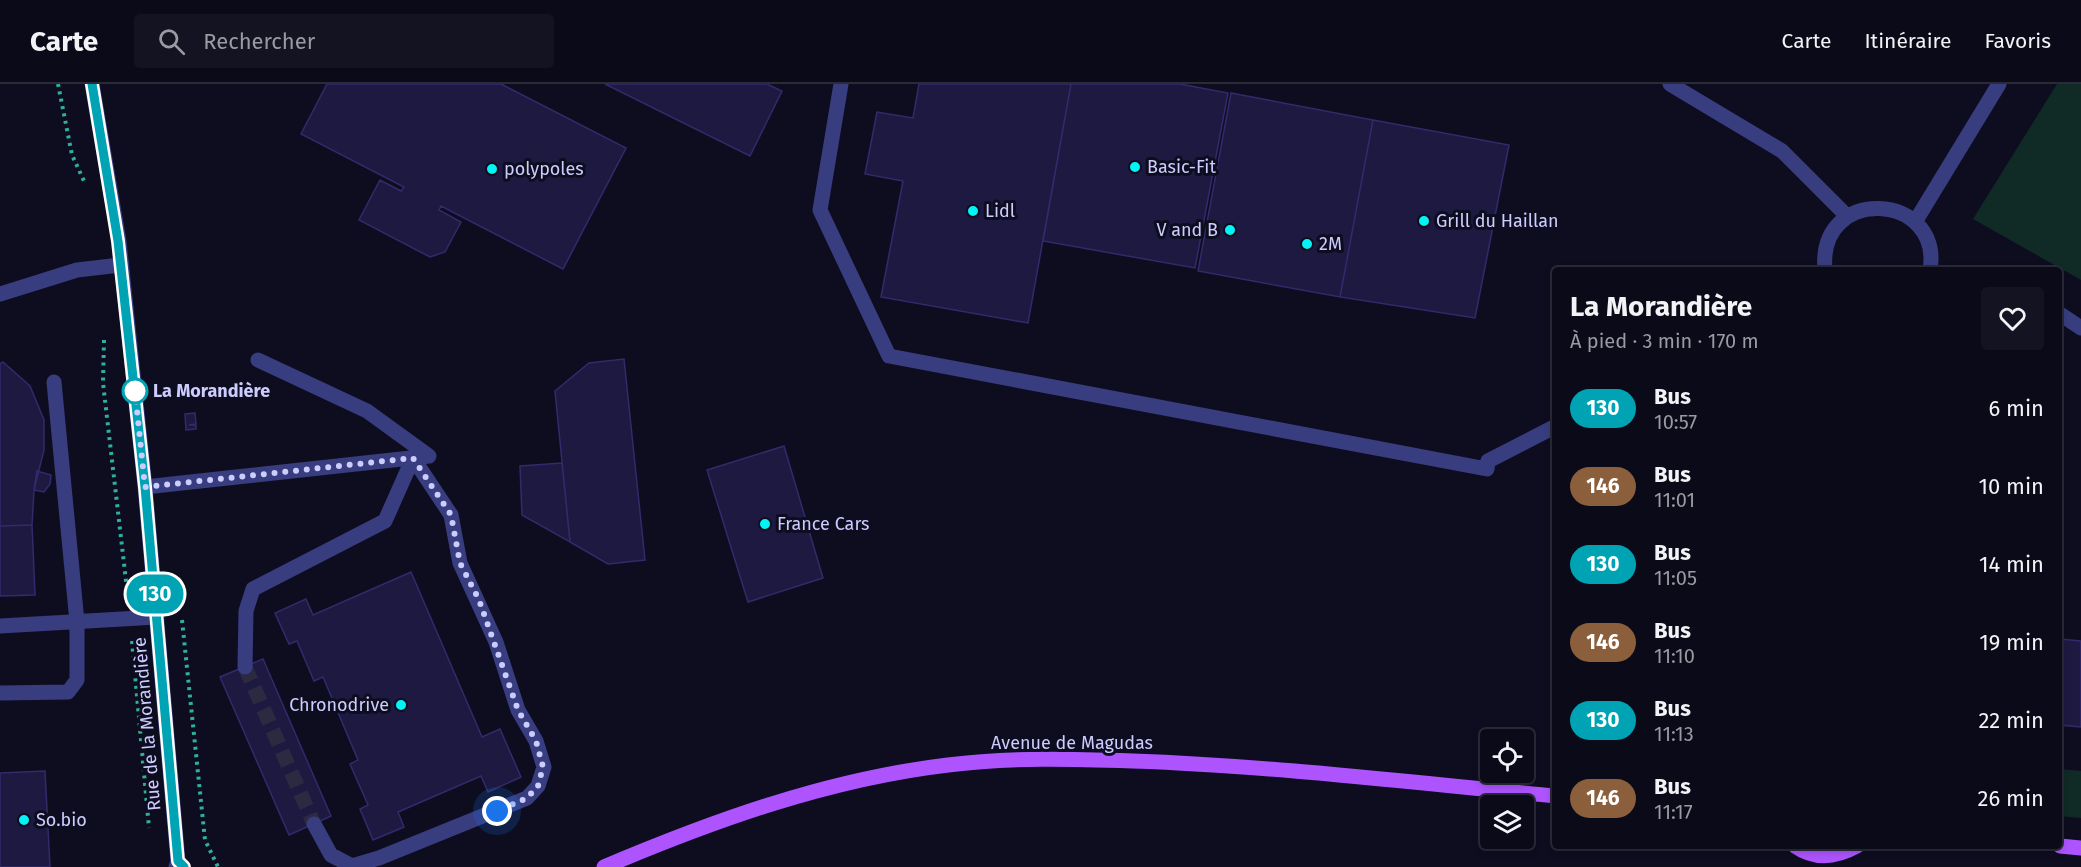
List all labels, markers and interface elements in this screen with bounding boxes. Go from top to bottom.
search box [134,14,554,68]
text: Carte [30,25,98,58]
icon: search [155,25,188,58]
text: Rechercher [203,28,315,55]
text: Carte [1782,28,1831,54]
text: Itinéraire [1864,28,1951,54]
text: Favoris [1984,28,2051,54]
place label: Basic-Fit [1147,156,1216,178]
place label: polypoles [504,158,584,180]
marker: Basic-Fit [1128,160,1142,174]
marker: polypoles [485,162,499,176]
place label: Lidl [985,200,1015,222]
marker: Lidl [966,204,980,218]
place label: Grill du Haillan [1436,210,1559,232]
marker: Grill du Haillan [1417,214,1431,228]
place label: V and B [1156,219,1218,241]
marker: V and B [1223,223,1237,237]
place label: 2M [1319,233,1342,255]
marker: 2M [1300,237,1314,251]
button: heart [1981,287,2044,350]
text: La Morandière [1570,290,1752,323]
text: À pied · 3 min · 170 m [1570,329,1759,353]
marker: La Morandière [122,378,148,404]
place label: La Morandière [153,380,270,402]
text: Bus [1654,383,1691,410]
text: 130 [1587,395,1619,421]
text: 6 min [1988,395,2044,422]
text: 10:57 [1654,410,1697,434]
text: Bus [1654,461,1691,488]
text: 146 [1586,473,1620,499]
text: 10 min [1978,473,2044,500]
text: 11:01 [1654,488,1695,512]
place label: France Cars [777,513,869,535]
marker: France Cars [758,517,772,531]
text: Bus [1654,539,1691,566]
text: 130 [1587,551,1619,577]
text: 14 min [1979,551,2044,578]
text: 11:05 [1654,566,1697,590]
line badge: 130 [120,574,189,614]
text: 130 [139,581,171,607]
text: Bus [1654,617,1691,644]
text: 146 [1586,629,1620,655]
text: 19 min [1979,629,2044,656]
street label: Rue de la Morandière [128,636,166,812]
text: 11:10 [1654,644,1695,668]
place label: Chronodrive [289,694,389,716]
text: Bus [1654,695,1691,722]
marker: Chronodrive [394,698,408,712]
text: 130 [1587,707,1619,733]
text: 22 min [1978,707,2044,734]
text: 11:13 [1654,722,1694,746]
map controls [1480,729,1534,849]
button: locate [1480,729,1534,783]
street label: Avenue de Magudas [991,732,1153,754]
text: Bus [1654,773,1691,800]
text: 146 [1586,785,1620,811]
text: 26 min [1978,785,2044,812]
button: layers [1480,795,1534,849]
your location [482,796,512,826]
text: 11:17 [1654,800,1693,824]
place label: So.bio [36,809,87,831]
marker: So.bio [17,813,31,827]

